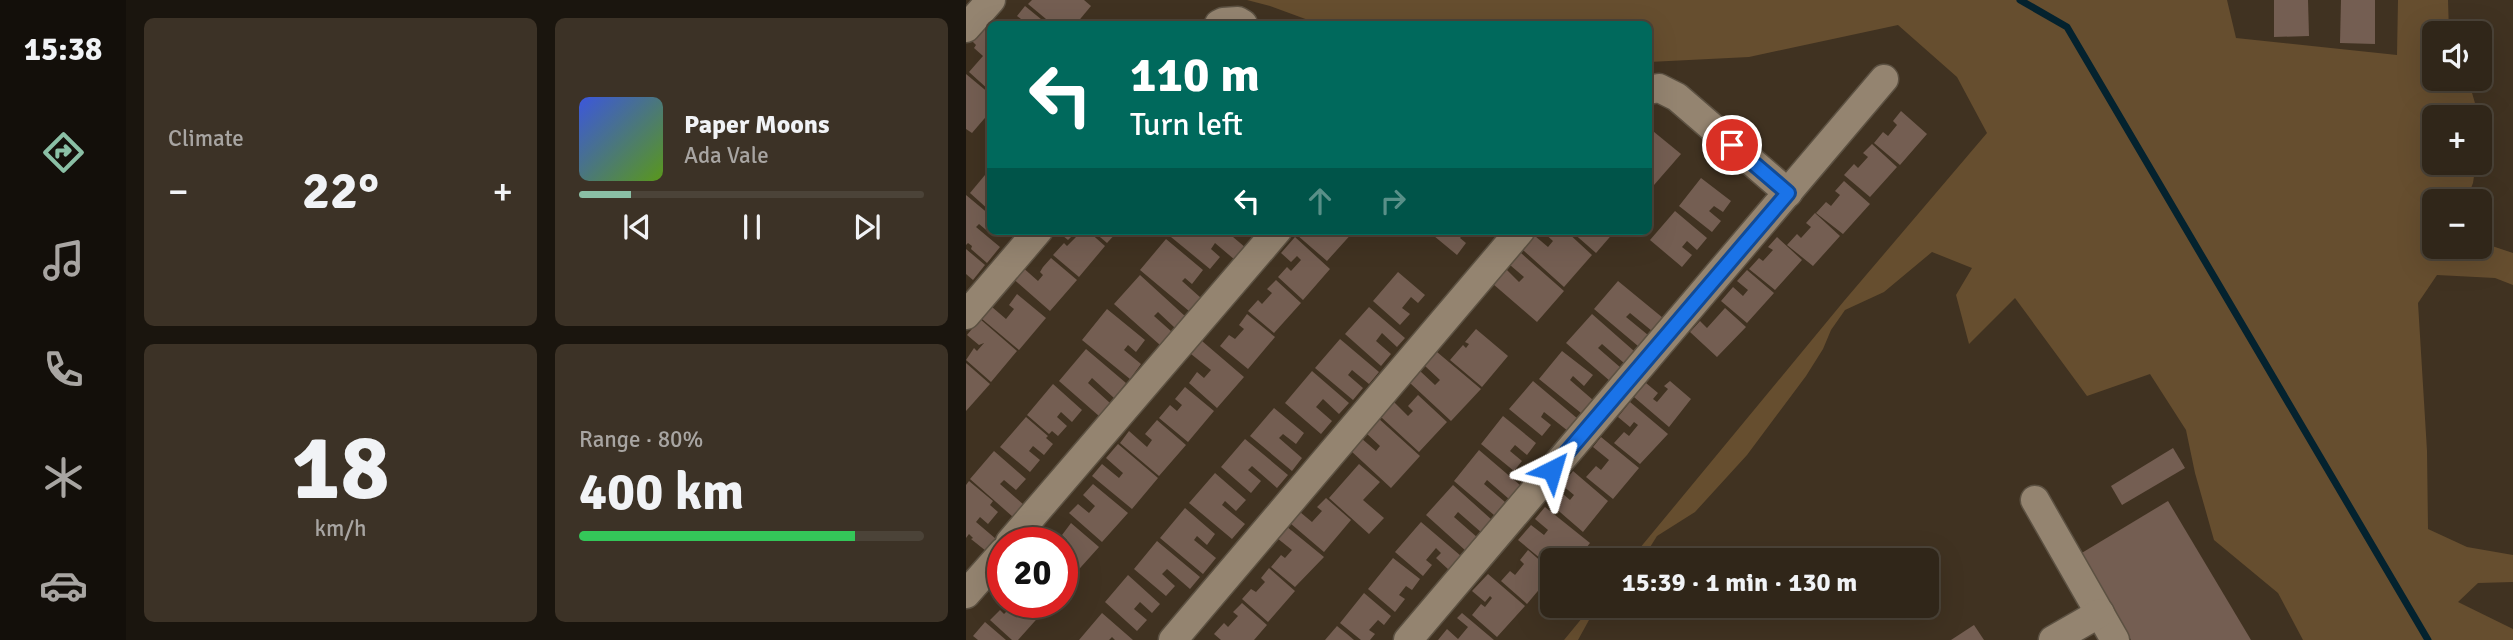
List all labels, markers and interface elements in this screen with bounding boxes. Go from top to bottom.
map controls [2422,21,2492,259]
button: sound [2422,21,2492,91]
text: 15:38 [24,30,102,69]
text: 110 m [1130,45,1260,105]
icon: left [1015,49,1106,140]
text: Turn left [1130,105,1243,144]
button: + [2422,105,2492,175]
text: Paper Moons [684,109,830,141]
pin [1702,115,1762,175]
text: Climate [168,124,244,153]
icon: arrive [1713,126,1751,164]
icon: directions [39,128,88,177]
text: Ada Vale [684,141,769,170]
text: 22° [302,159,379,223]
text: − [168,168,189,215]
text: + [492,168,513,215]
icon: left [1228,182,1266,220]
icon: ahead [1301,182,1339,220]
icon: right [1374,182,1412,220]
button: − [2422,189,2492,259]
icon: previous [618,208,656,246]
icon: pause [733,208,771,246]
icon: next [848,208,886,246]
icon: music [39,236,88,285]
icon: phone [39,345,88,394]
text: 18 [291,412,390,525]
text: Range · 80% [579,425,703,454]
position arrow [1515,433,1589,507]
icon: climate [39,453,88,502]
text: 400 km [579,460,744,524]
text: km/h [314,514,367,543]
speed limit sign: 20 [987,527,1078,618]
icon: car [39,561,88,610]
text: 15:39 · 1 min · 130 m [1622,567,1857,599]

